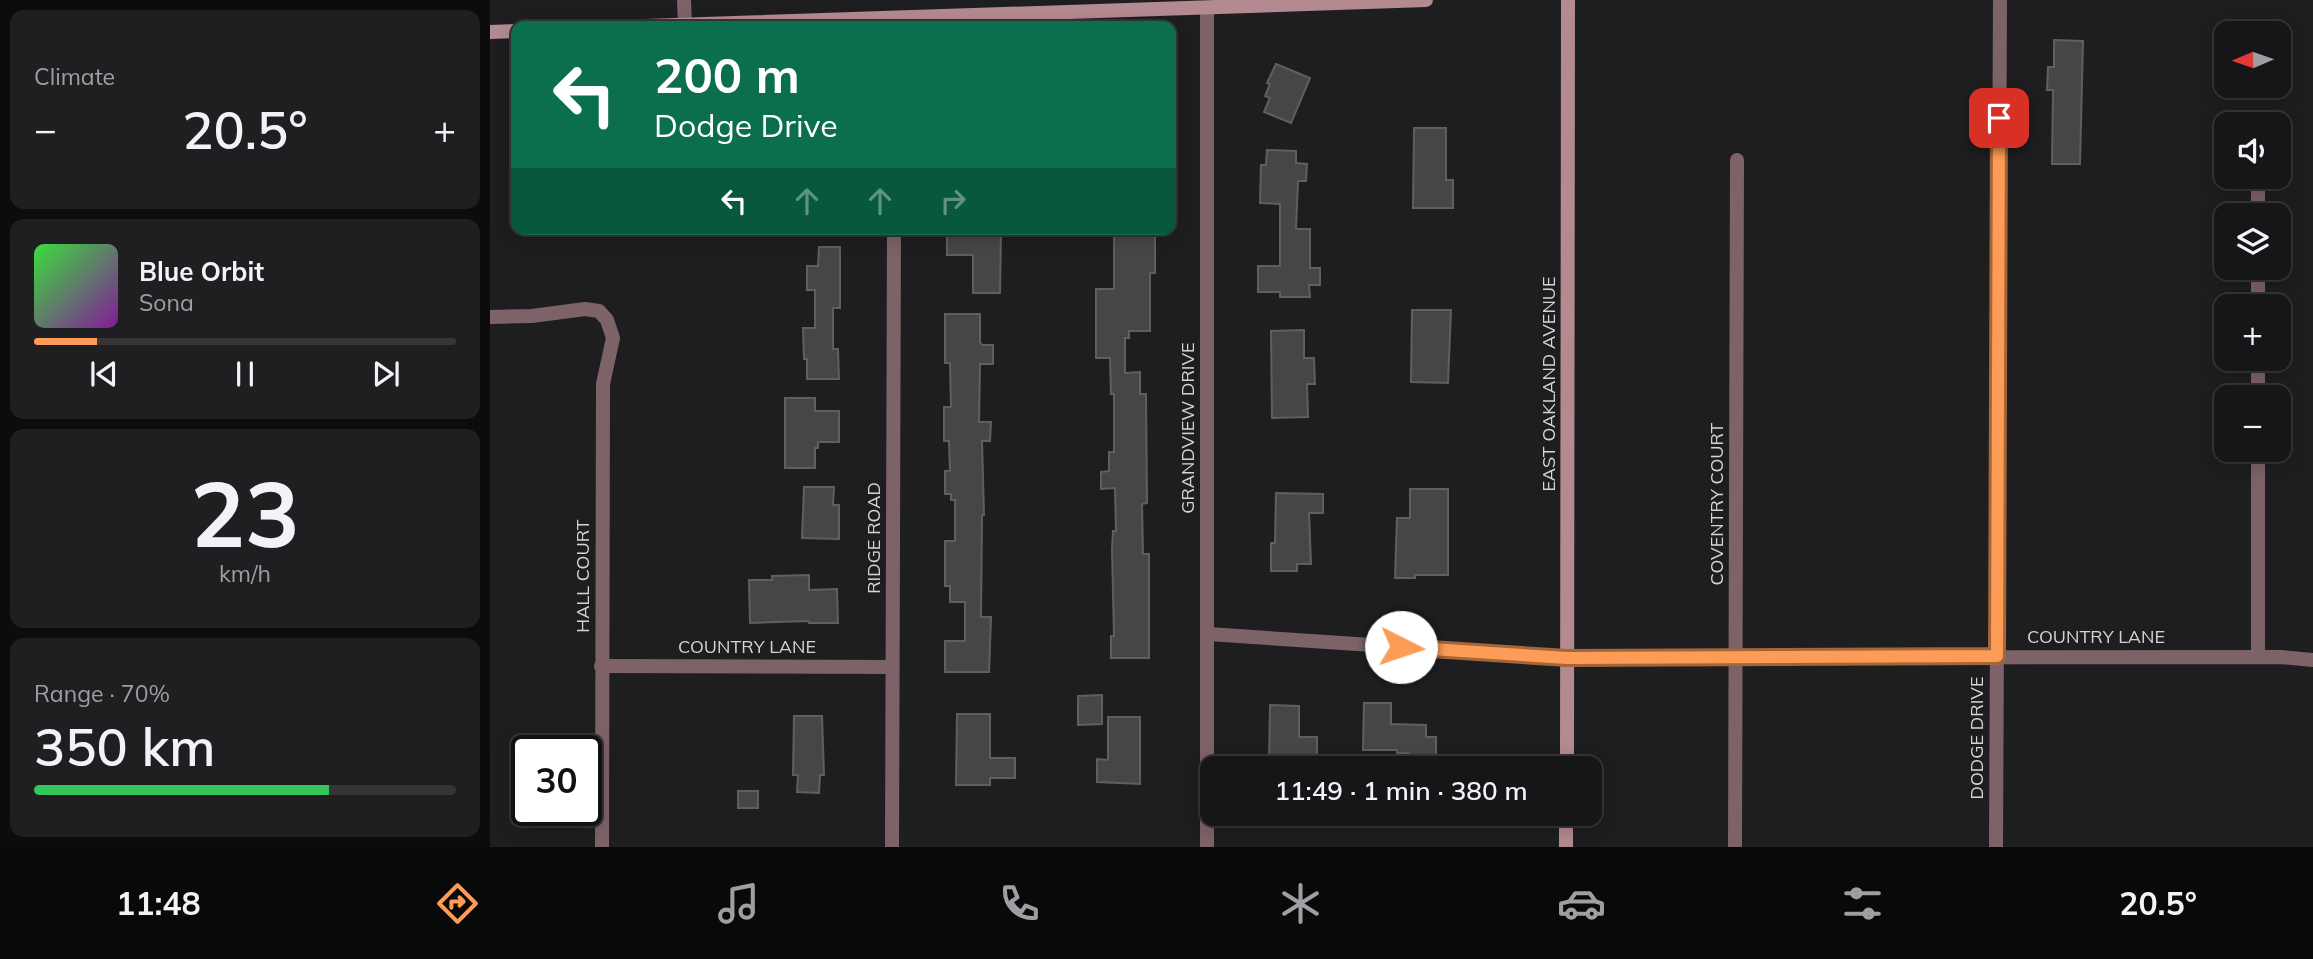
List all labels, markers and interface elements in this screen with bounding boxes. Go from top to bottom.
north arrow [2214,21,2291,98]
map controls [2214,21,2291,462]
text: 200 m [654,44,800,105]
icon: left [539,49,630,140]
text: Climate [34,62,115,91]
pin [1969,88,2029,148]
text: 20.5° [182,97,308,162]
icon: arrive [1980,99,2018,137]
text: − [34,105,57,153]
text: + [433,105,456,153]
text: Dodge Drive [654,105,838,145]
button: sound [2214,112,2291,189]
icon: left [715,182,753,220]
icon: ahead [788,182,826,220]
icon: ahead [861,182,899,220]
icon: right [934,182,972,220]
button: layers [2214,203,2291,280]
text: Blue Orbit [139,255,264,288]
street label: EAST OAKLAND AVENUE [1537,276,1560,492]
text: Sona [139,288,194,317]
button: + [2214,294,2291,371]
street label: GRANDVIEW DRIVE [1176,342,1199,514]
icon: previous [85,355,123,393]
icon: pause [226,355,264,393]
icon: next [367,355,405,393]
button: − [2214,385,2291,462]
street label: COVENTRY COURT [1705,422,1728,585]
text: 23 [190,456,300,570]
street label: RIDGE ROAD [862,482,885,594]
street label: HALL COURT [571,519,594,633]
text: km/h [219,559,271,588]
position arrow [1364,610,1438,684]
street label: COUNTRY LANE [2027,625,2165,648]
street label: COUNTRY LANE [678,635,816,658]
street label: DODGE DRIVE [1965,677,1988,799]
text: Range · 70% [34,679,170,708]
text: 350 km [34,714,215,779]
speed limit sign: 30 [511,735,602,826]
text: 11:49 · 1 min · 380 m [1274,774,1528,807]
icon: directions [433,879,482,928]
icon: music [714,879,763,928]
icon: phone [995,879,1044,928]
icon: climate [1276,879,1325,928]
icon: car [1557,879,1606,928]
icon: filters [1838,879,1887,928]
text: 11:48 [116,883,201,923]
text: 20.5° [2119,883,2197,923]

